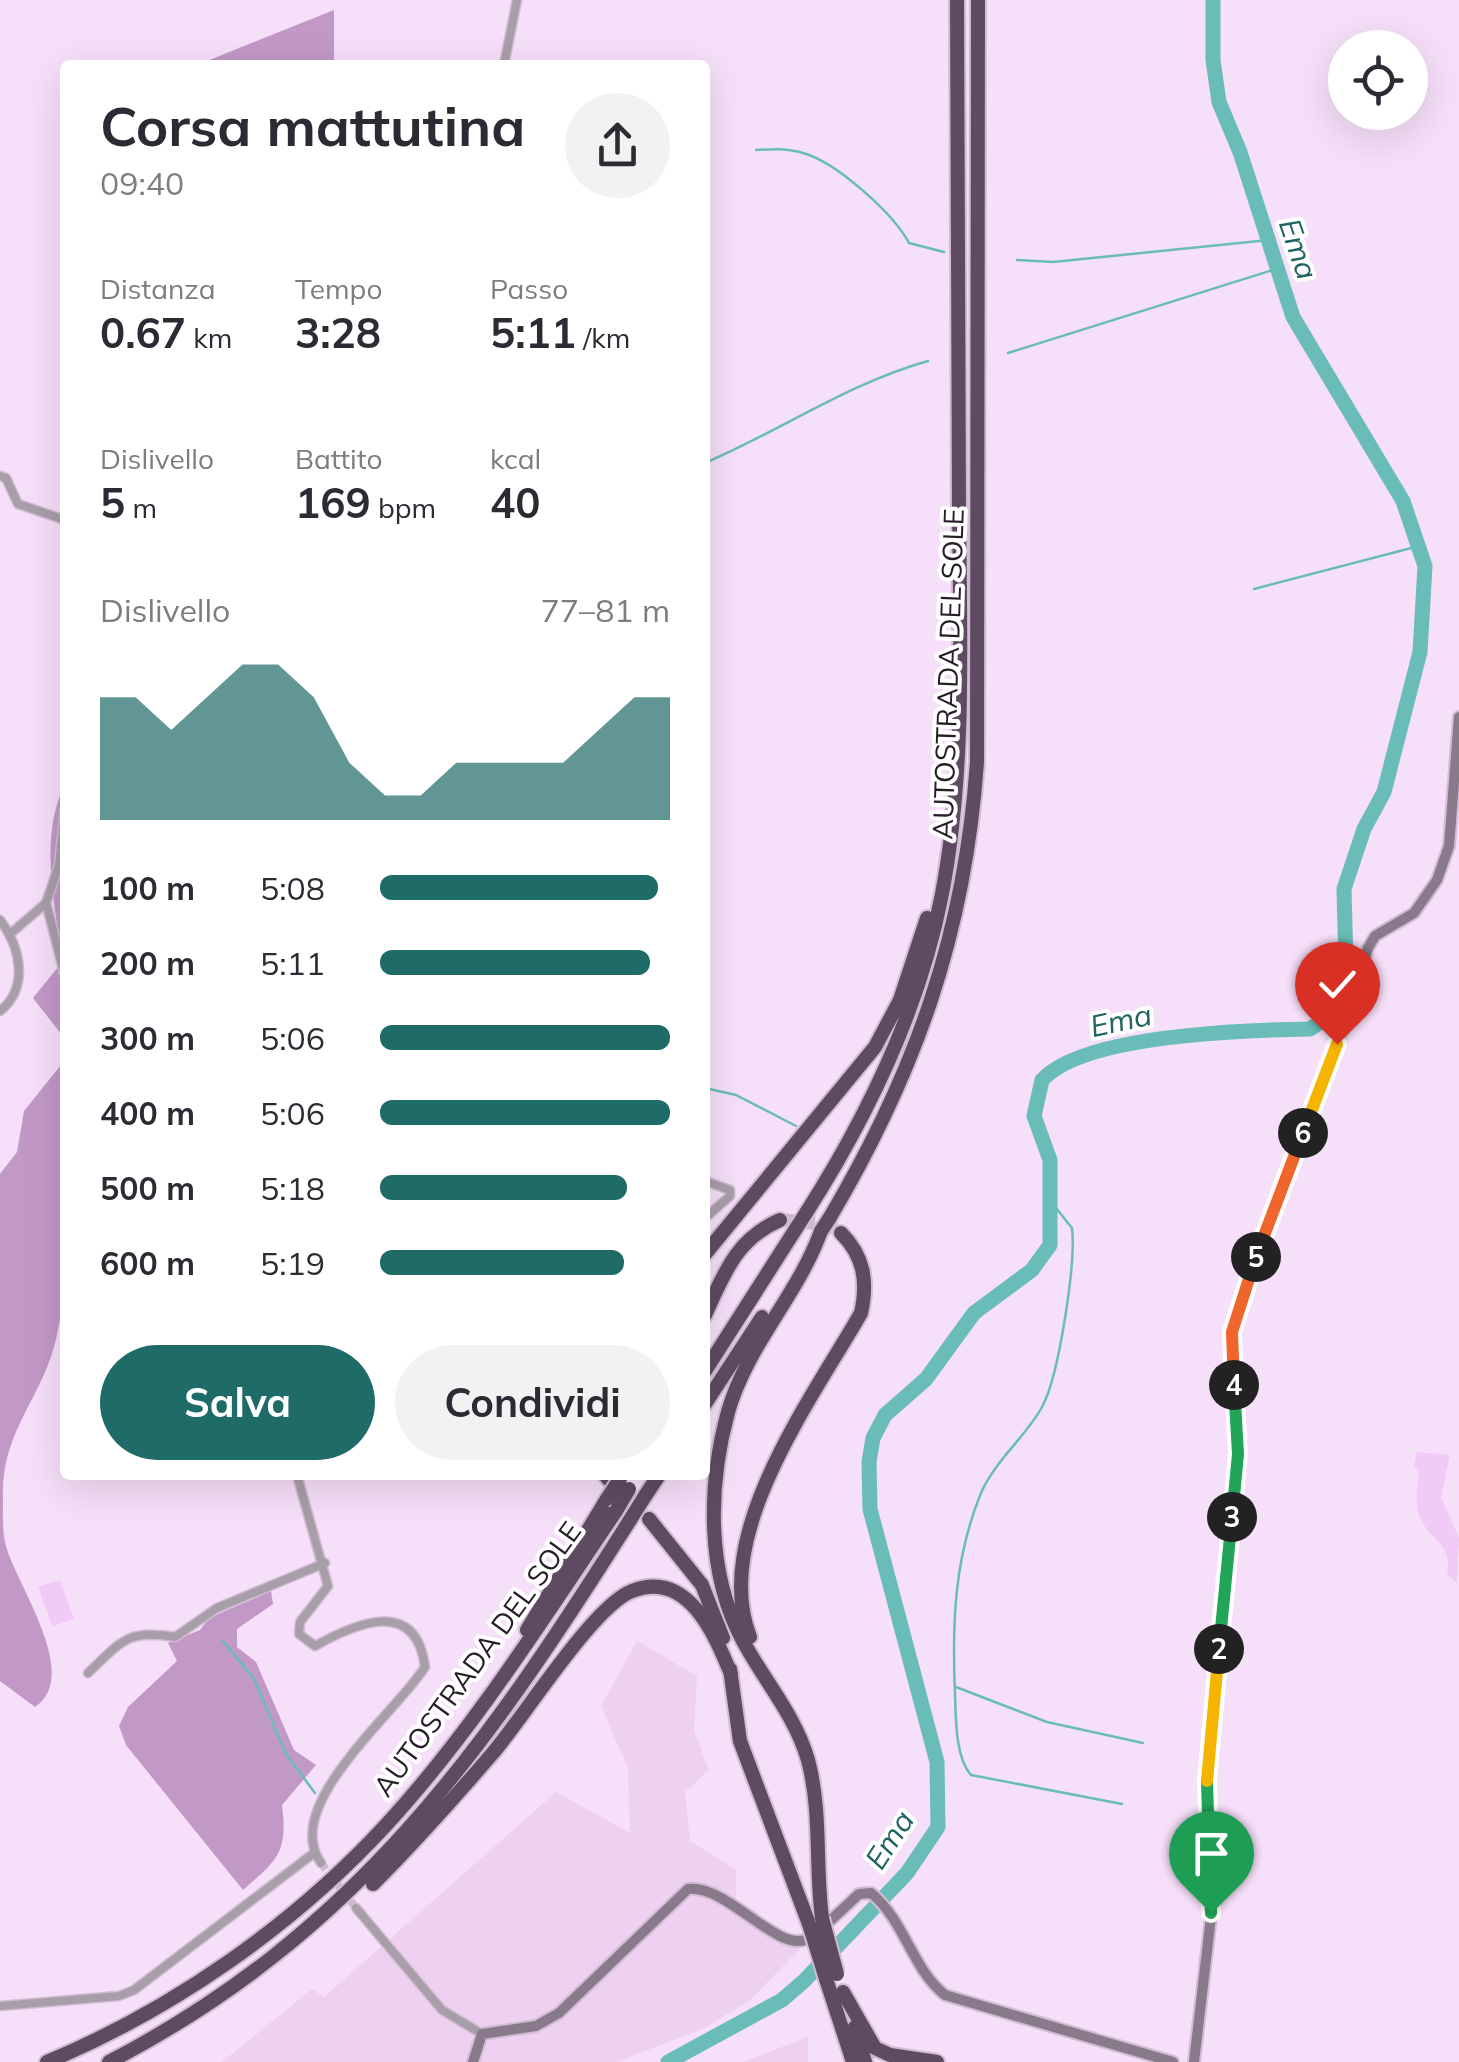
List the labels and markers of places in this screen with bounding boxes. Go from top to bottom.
pin [1295,942,1380,1045]
pin: 6 [1278,1108,1328,1158]
pin: 5 [1231,1232,1281,1282]
pin: 4 [1209,1360,1259,1410]
pin: 3 [1207,1492,1257,1542]
pin: 2 [1194,1624,1244,1674]
pin [1169,1811,1254,1914]

